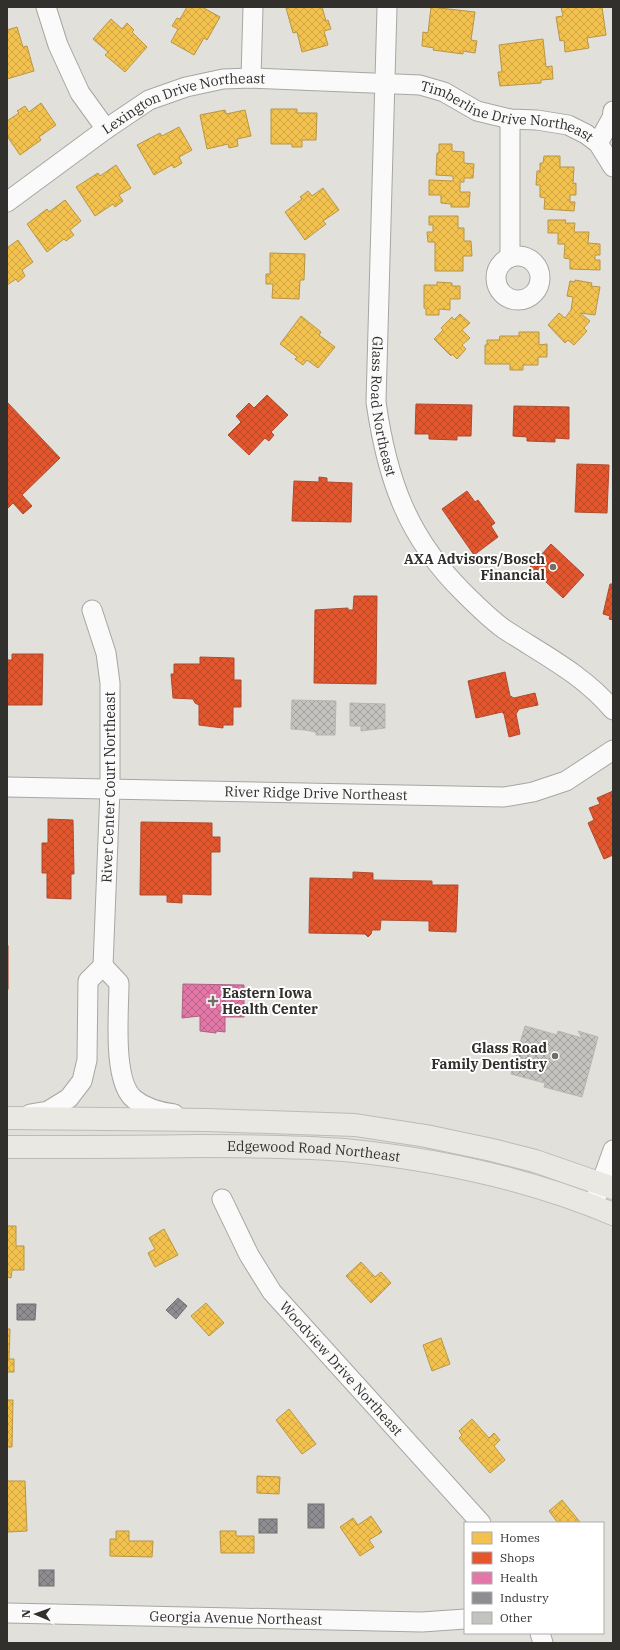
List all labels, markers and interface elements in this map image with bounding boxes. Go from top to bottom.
street label: Lexington Drive Northeast [98,69,265,138]
street label: Timberline Drive Northeast [418,77,597,146]
street label: Glass Road Northeast [367,336,400,478]
place label: AXA Advisors/Bosch Financial [404,550,545,584]
marker: AXA Advisors/Bosch Financial [548,562,558,572]
street label: River Center Court Northeast [97,692,119,883]
street label: River Ridge Drive Northeast [224,782,408,804]
place label: Eastern Iowa Health Center [222,984,318,1018]
marker: Eastern Iowa Health Center [207,995,219,1007]
place label: Glass Road Family Dentistry [431,1039,547,1073]
marker: Glass Road Family Dentistry [550,1051,560,1061]
street label: Edgewood Road Northeast [227,1137,402,1166]
street label: Woodview Drive Northeast [276,1297,407,1440]
legend [464,1522,604,1634]
text: Homes [500,1530,540,1545]
text: Shops [500,1550,535,1565]
text: Health [500,1570,538,1585]
text: Industry [500,1590,549,1605]
north arrow [16,1594,56,1634]
street label: Georgia Avenue Northeast [149,1607,323,1629]
text: N [19,1609,33,1618]
text: Other [500,1610,533,1625]

